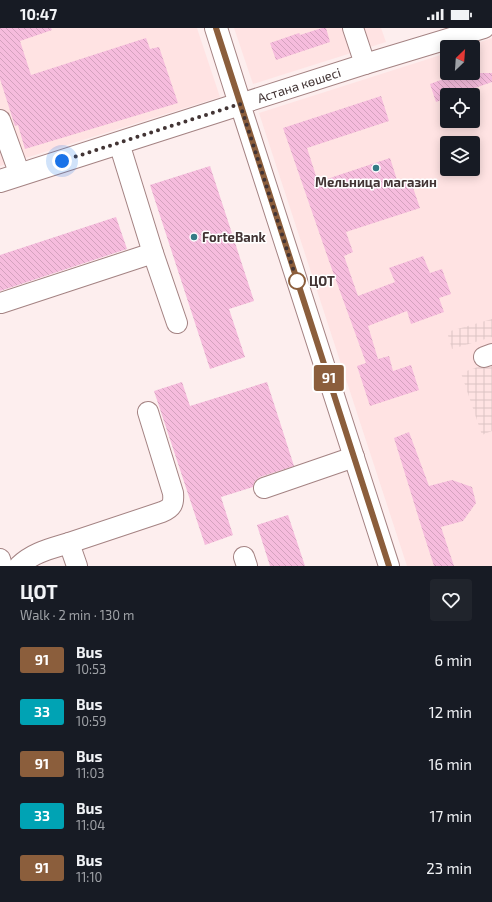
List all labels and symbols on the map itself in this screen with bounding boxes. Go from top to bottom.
north arrow [440,40,480,80]
street label: Астана көшесі [255,64,343,106]
your location [52,151,72,171]
marker: Мельница магазин [371,163,381,173]
place label: Мельница магазин [315,174,437,190]
place label: ForteBank [202,229,266,245]
marker: ForteBank [189,232,199,242]
marker: ЦОТ [288,272,306,290]
place label: ЦОТ [309,273,335,289]
line badge: 91 [311,365,347,391]

